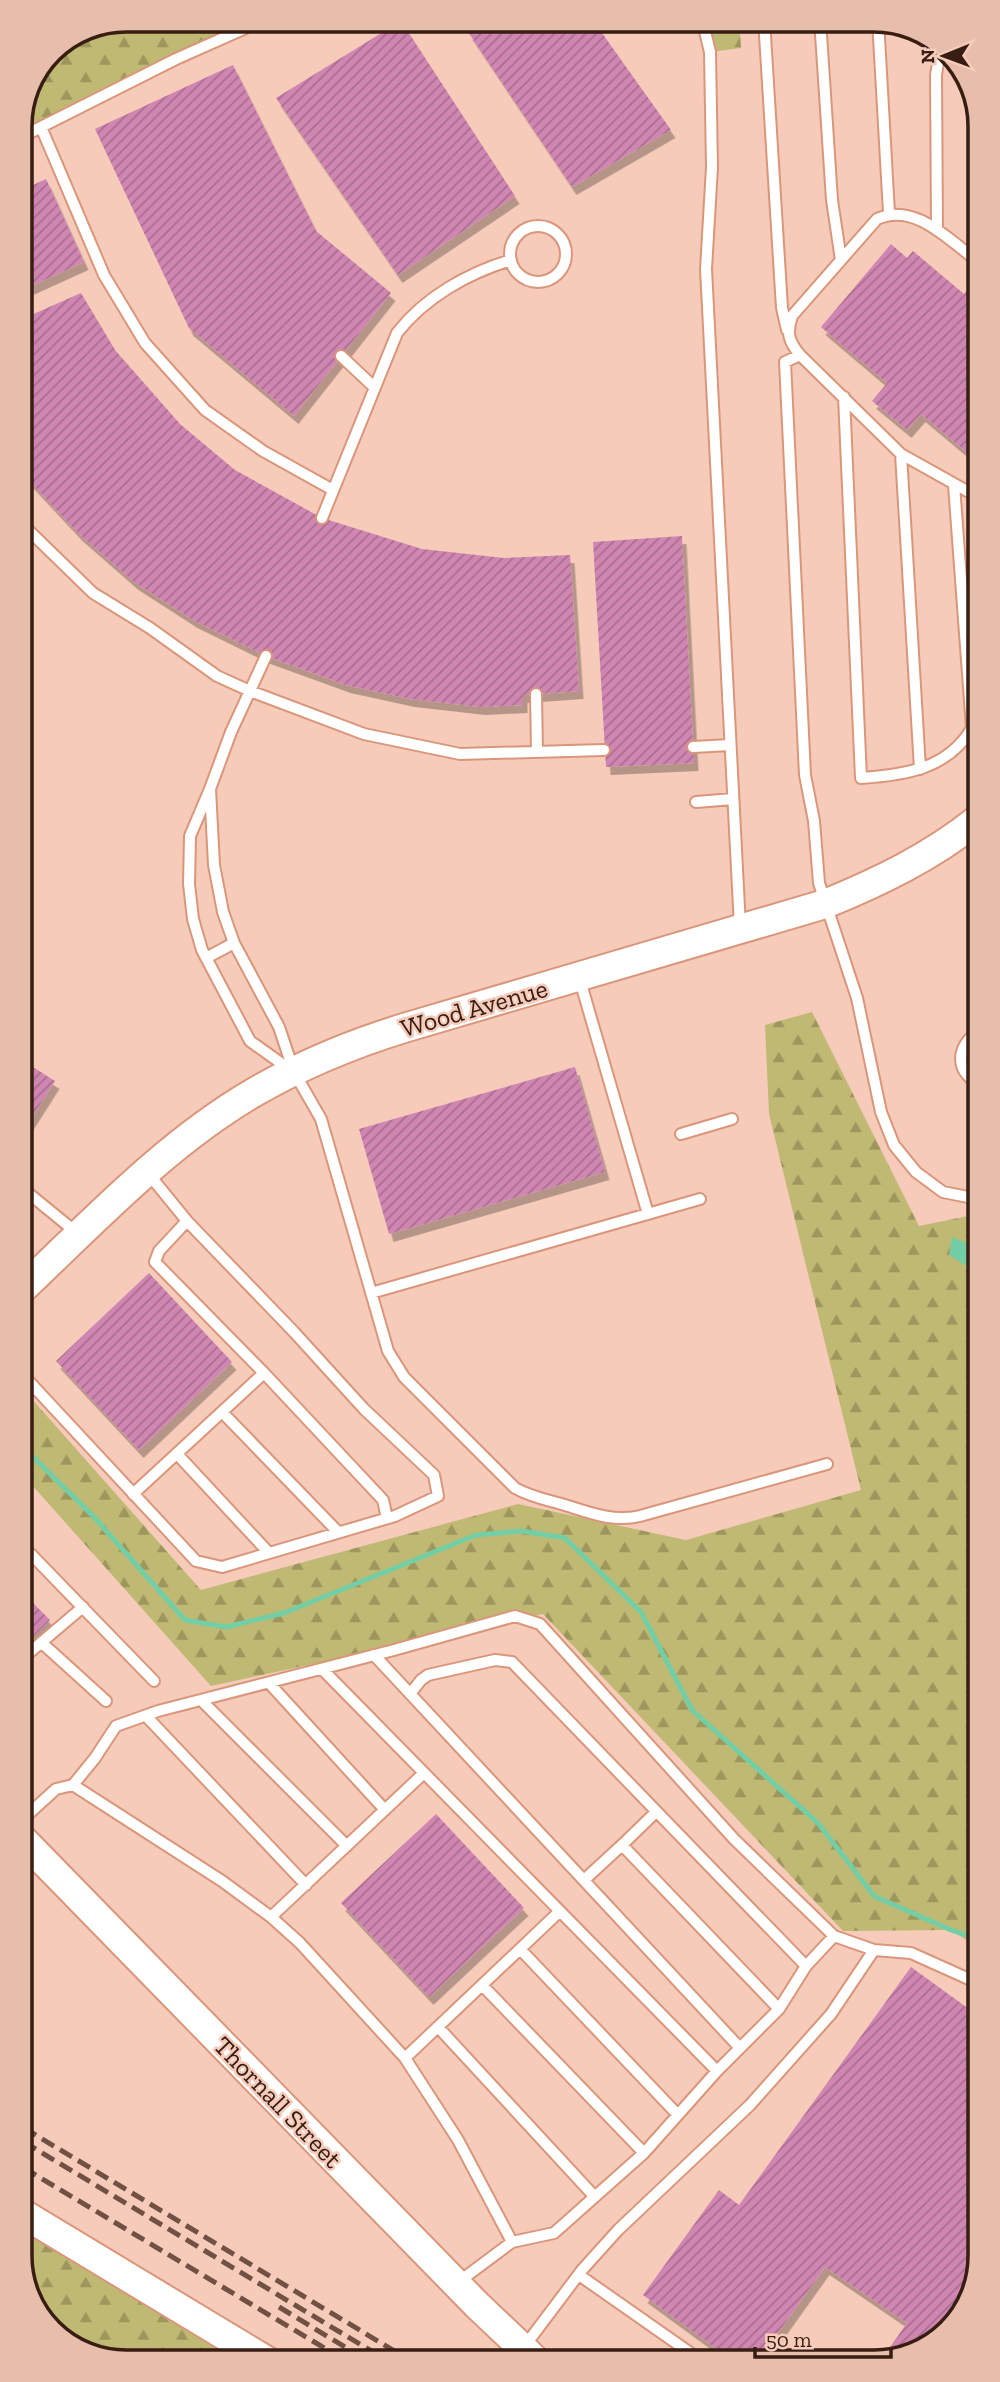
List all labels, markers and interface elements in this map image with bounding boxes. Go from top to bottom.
north arrow [909,21,979,91]
text: N [916,49,939,64]
street label: Wood Avenue [397,972,551,1044]
street label: Thornall Street [207,2030,349,2175]
scale bar [755,2316,892,2360]
text: 50 m [766,2327,812,2352]

